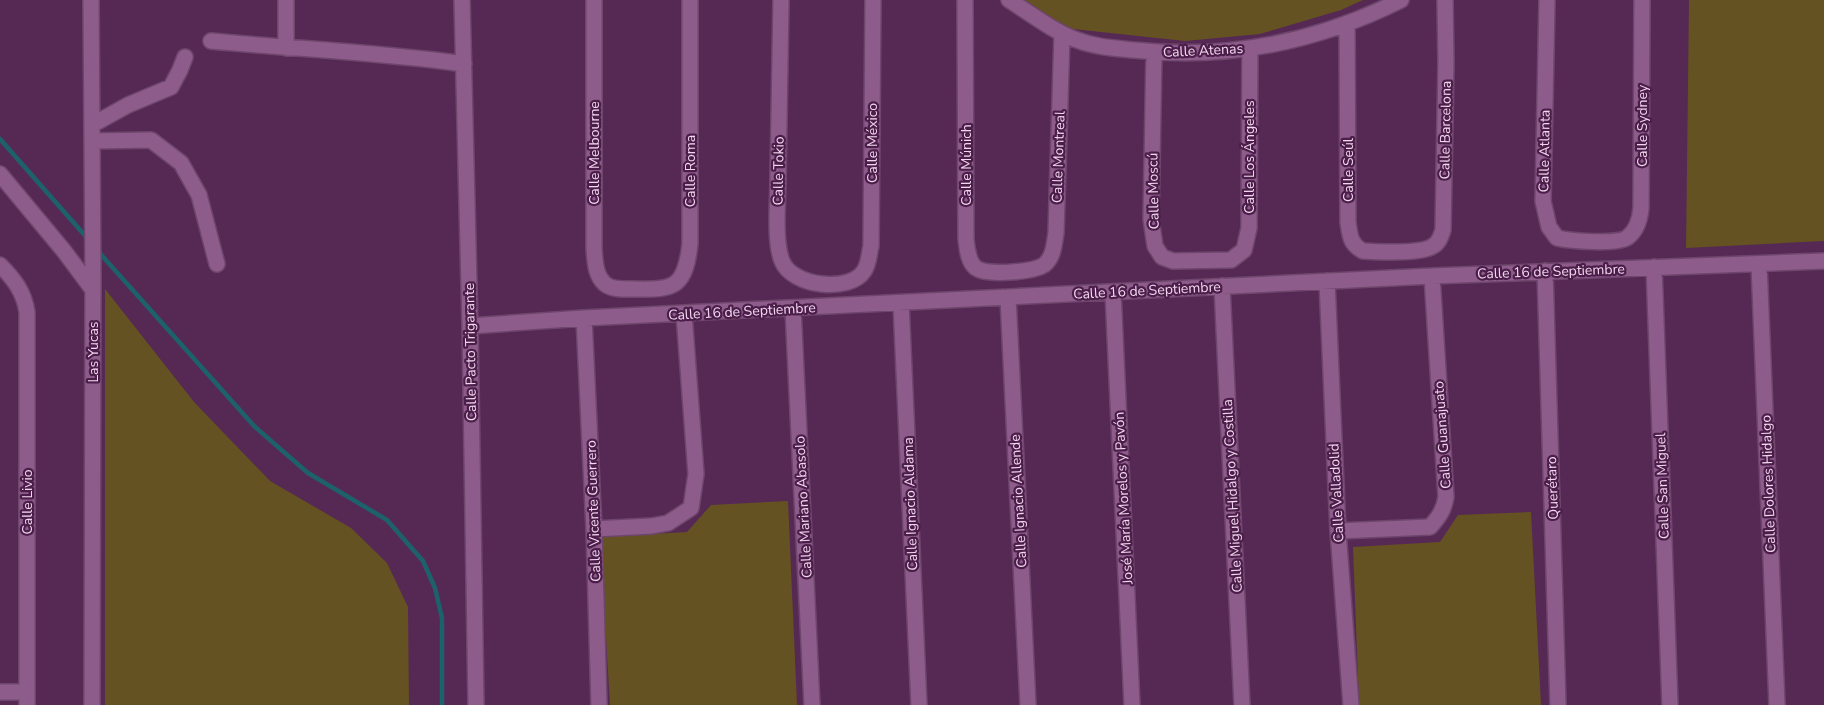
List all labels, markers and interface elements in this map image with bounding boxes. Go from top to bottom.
street label: Calle Atenas [1162,39,1244,62]
street label: Calle Barcelona [1435,80,1456,180]
street label: Calle Sydney [1633,84,1652,167]
street label: Calle Los Ángeles [1240,100,1259,214]
street label: Calle Melbourne [585,101,604,205]
street label: Calle México [863,103,882,183]
street label: Calle Montreal [1047,110,1070,204]
street label: Calle Atlanta [1534,110,1555,192]
street label: Calle Múnich [957,124,976,206]
street label: Calle Roma [681,135,700,207]
street label: Calle Tokio [768,136,789,206]
street label: Calle Seúl [1339,137,1358,202]
street label: Calle Moscú [1143,152,1164,230]
street label: Calle 16 de Septiembre [1477,259,1625,284]
street label: Calle 16 de Septiembre [1073,277,1221,304]
street label: Calle Pacto Trigarante [460,283,481,421]
street label: Calle 16 de Septiembre [668,298,816,325]
street label: Las Yucas [84,321,103,383]
street label: Calle Guanajuato [1429,380,1456,489]
street label: Calle Miguel Hidalgo y Costilla [1218,399,1247,593]
street label: José María Morelos y Pavón [1109,411,1138,586]
street label: Calle Dolores Hidalgo [1757,414,1780,553]
street label: Calle San Miguel [1651,432,1674,539]
street label: Calle Ignacio Allende [1006,434,1031,568]
street label: Calle Mariano Abasolo [790,435,817,579]
street label: Calle Ignacio Aldama [899,437,922,571]
street label: Calle Vicente Guerrero [582,440,605,582]
street label: Calle Valladolid [1324,443,1349,543]
street label: Querétaro [1542,456,1563,520]
street label: Calle Livio [18,469,37,534]

